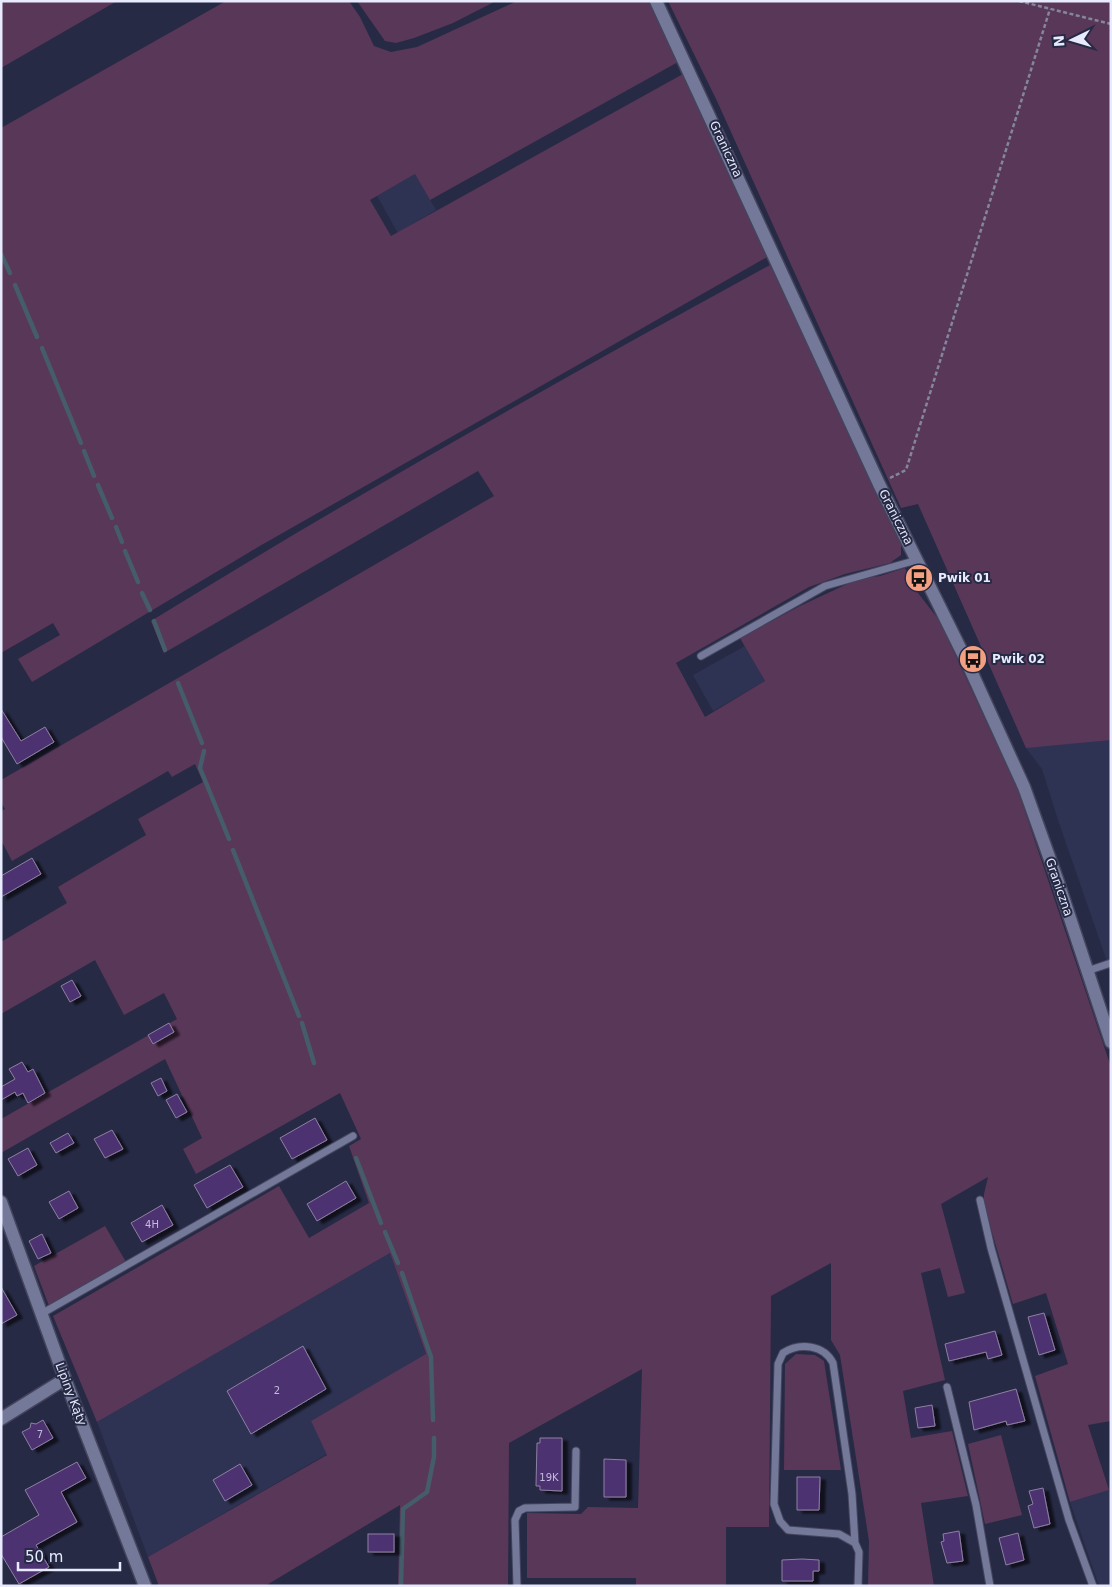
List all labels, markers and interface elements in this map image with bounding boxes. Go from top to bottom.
north arrow [1047,15,1097,65]
text: N [1051,35,1068,48]
street label: Graniczna [707,119,745,179]
street label: Graniczna [876,487,916,547]
bus stop icon: Pwik 01 [904,563,934,593]
place label: Pwik 01 [938,571,991,585]
bus stop icon: Pwik 02 [958,644,988,674]
place label: Pwik 02 [992,652,1045,666]
street label: Graniczna [1043,856,1075,918]
house number: 4H [145,1219,159,1230]
street label: Lipiny Kąty [53,1360,89,1428]
house number: 2 [274,1385,280,1396]
house number: 7 [37,1429,43,1440]
house number: 19K [539,1472,559,1483]
scale bar [18,1540,120,1572]
text: 50 m [25,1548,63,1566]

